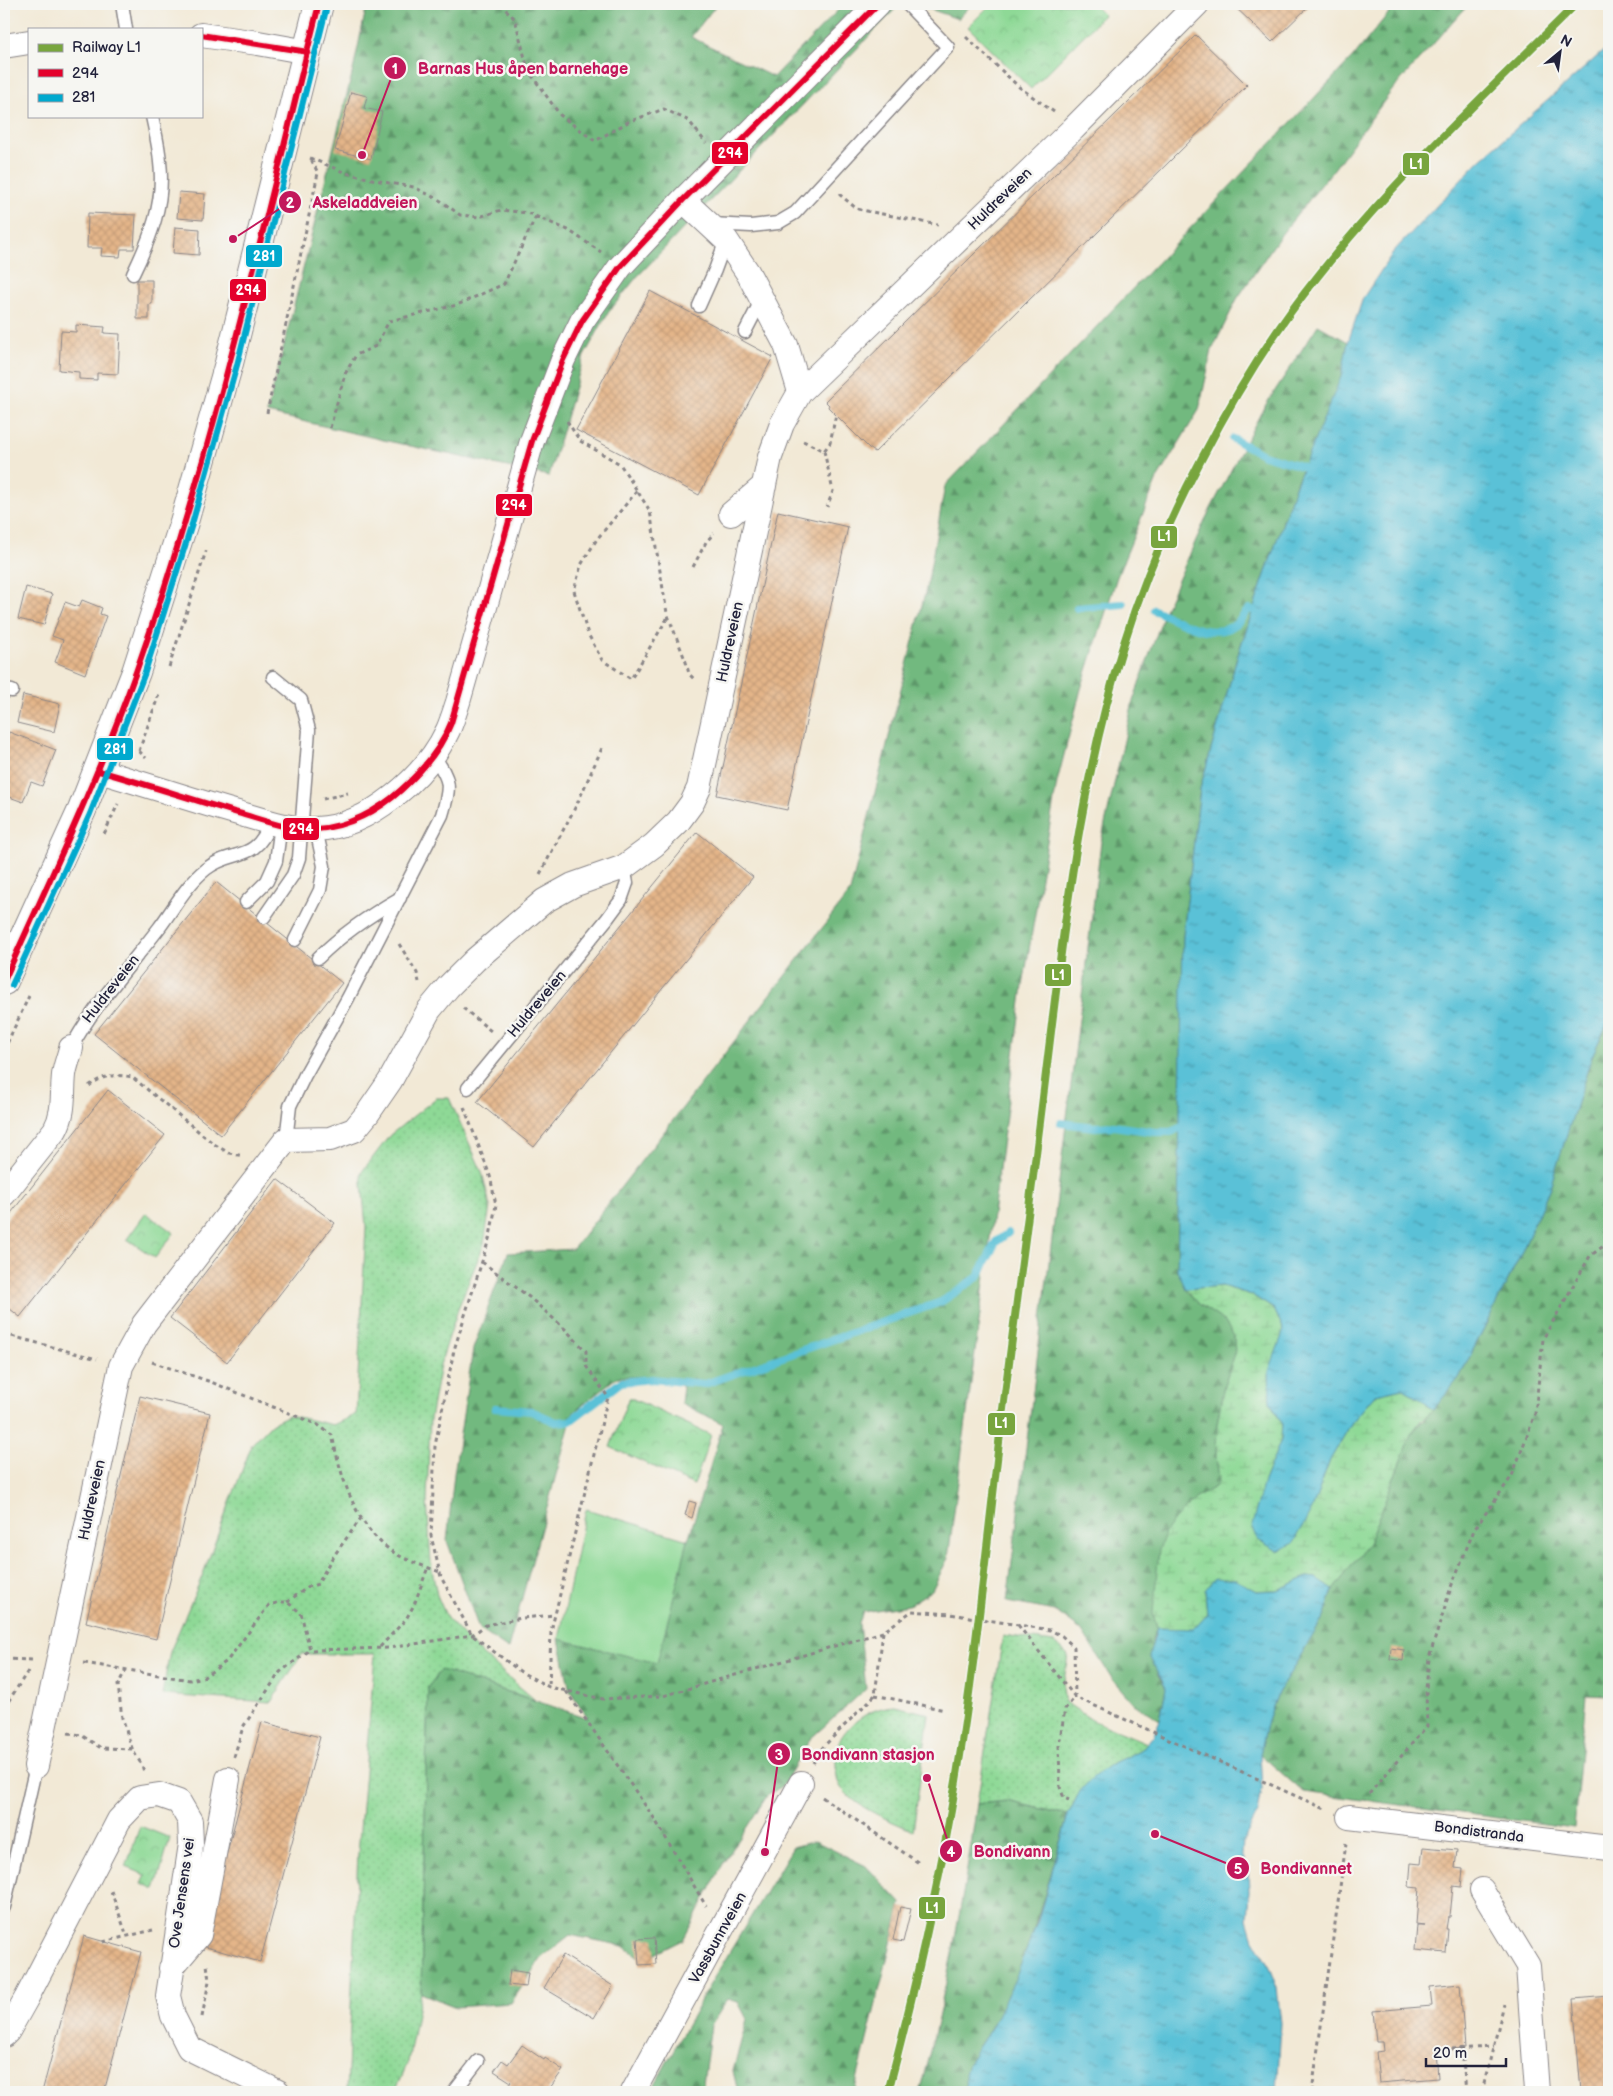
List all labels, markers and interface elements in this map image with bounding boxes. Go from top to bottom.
legend [28,28,202,118]
north arrow [1536,28,1586,78]
text: N [1557,31,1575,51]
text: Railway L1 [72,38,141,57]
callout: Barnas Hus åpen barnehage [383,53,638,84]
text: Barnas Hus åpen barnehage [418,59,628,79]
text: 1 [392,60,398,79]
text: 294 [72,64,99,83]
text: 281 [72,88,95,107]
line badge: 294 [711,141,749,165]
text: 294 [718,145,743,162]
line badge: L1 [1402,152,1430,176]
text: L1 [1409,156,1423,173]
street label: Huldreveien [964,164,1036,234]
callout: Askeladdveien [278,187,427,218]
text: 2 [286,194,295,213]
text: Askeladdveien [312,194,417,213]
line badge: 281 [245,244,283,268]
text: 281 [253,248,275,265]
line badge: 294 [229,278,267,302]
text: 294 [236,282,261,299]
line badge: 294 [495,493,533,517]
text: 294 [502,497,527,514]
line badge: L1 [1150,525,1178,549]
text: L1 [1157,528,1171,545]
street label: Huldreveien [712,600,748,684]
line badge: 281 [96,737,134,761]
text: 281 [104,741,126,758]
line badge: 294 [282,817,320,841]
text: 294 [289,821,314,838]
street label: Huldreveien [78,951,144,1027]
line badge: L1 [1044,963,1072,987]
street label: Huldreveien [503,967,571,1041]
text: L1 [1051,967,1065,984]
line badge: L1 [987,1412,1016,1436]
text: L1 [994,1415,1008,1432]
street label: Huldreveien [74,1458,110,1542]
callout: Bondivann stasjon [766,1739,945,1770]
text: 3 [775,1746,784,1765]
text: Bondivann stasjon [801,1746,935,1765]
street label: Bondistranda [1433,1817,1525,1847]
callout: Bondivann [939,1836,1061,1867]
street label: Ove Jensens vei [165,1837,199,1949]
text: 4 [947,1843,956,1862]
text: Bondivann [974,1843,1051,1862]
callout: Bondivannet [1226,1853,1362,1884]
text: 5 [1234,1860,1243,1879]
text: Bondivannet [1260,1860,1352,1879]
street label: Vassbunnveien [685,1889,751,1987]
line badge: L1 [918,1896,946,1920]
text: L1 [925,1900,939,1917]
scale bar [1426,2036,1506,2068]
text: 20 m [1433,2044,1467,2063]

